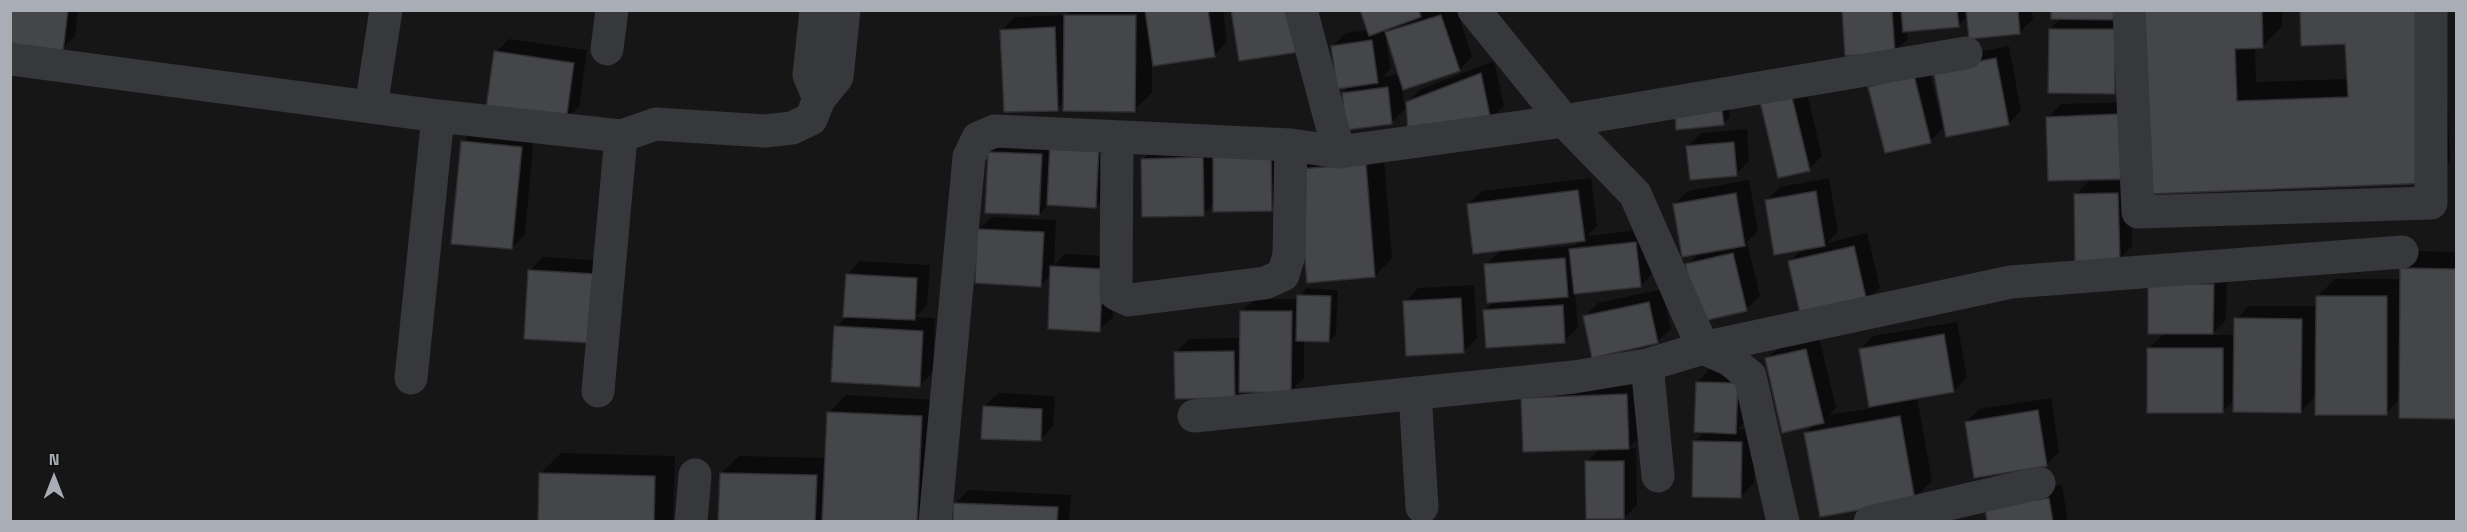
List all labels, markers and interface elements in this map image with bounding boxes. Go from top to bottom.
north arrow [24,448,84,508]
text: N [49,449,59,470]

